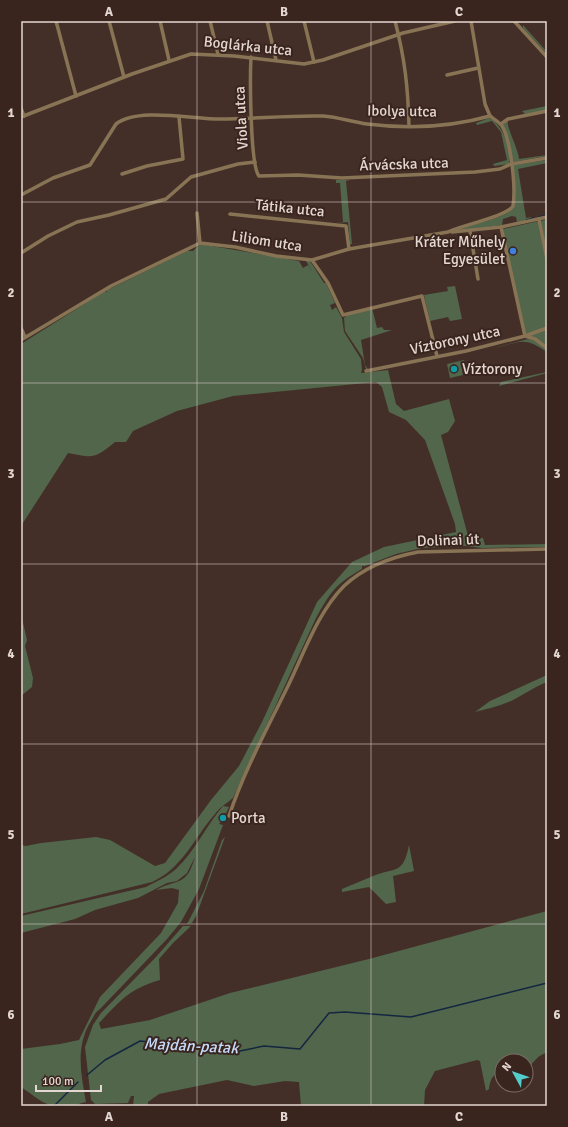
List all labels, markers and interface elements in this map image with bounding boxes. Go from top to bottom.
text: A [105,4,114,20]
text: B [280,4,288,20]
text: C [455,4,463,20]
street label: Boglárka utca [203,32,293,60]
street label: Viola utca [230,86,252,150]
street label: Ibolya utca [367,101,437,121]
text: 1 [7,105,15,121]
text: 1 [553,105,561,121]
street label: Árvácska utca [359,152,449,175]
street label: Tátika utca [254,195,326,221]
street label: Liliom utca [230,227,304,255]
place label: Kráter Műhely Egyesület [415,233,505,268]
marker: Kráter Műhely Egyesület [508,246,518,256]
text: 2 [7,285,15,301]
text: 2 [553,285,561,301]
street label: Víztorony utca [408,322,502,358]
place label: Víztorony [462,360,522,378]
marker: Víztorony [449,364,459,374]
text: 3 [7,466,15,482]
text: 3 [553,466,561,482]
street label: Dolinai út [416,530,480,550]
text: 4 [7,646,15,662]
text: 4 [553,646,561,662]
place label: Porta [231,809,266,827]
marker: Porta [218,813,228,823]
text: 5 [7,827,15,843]
text: 5 [553,827,561,843]
text: 6 [7,1007,15,1023]
text: 6 [553,1007,561,1023]
water label: Majdán-patak [143,1034,241,1059]
north arrow [494,1053,534,1093]
text: N [499,1060,514,1074]
scale bar [36,1067,101,1093]
text: 100 m [42,1074,74,1089]
text: A [105,1109,114,1125]
text: B [280,1109,288,1125]
text: C [455,1109,463,1125]

